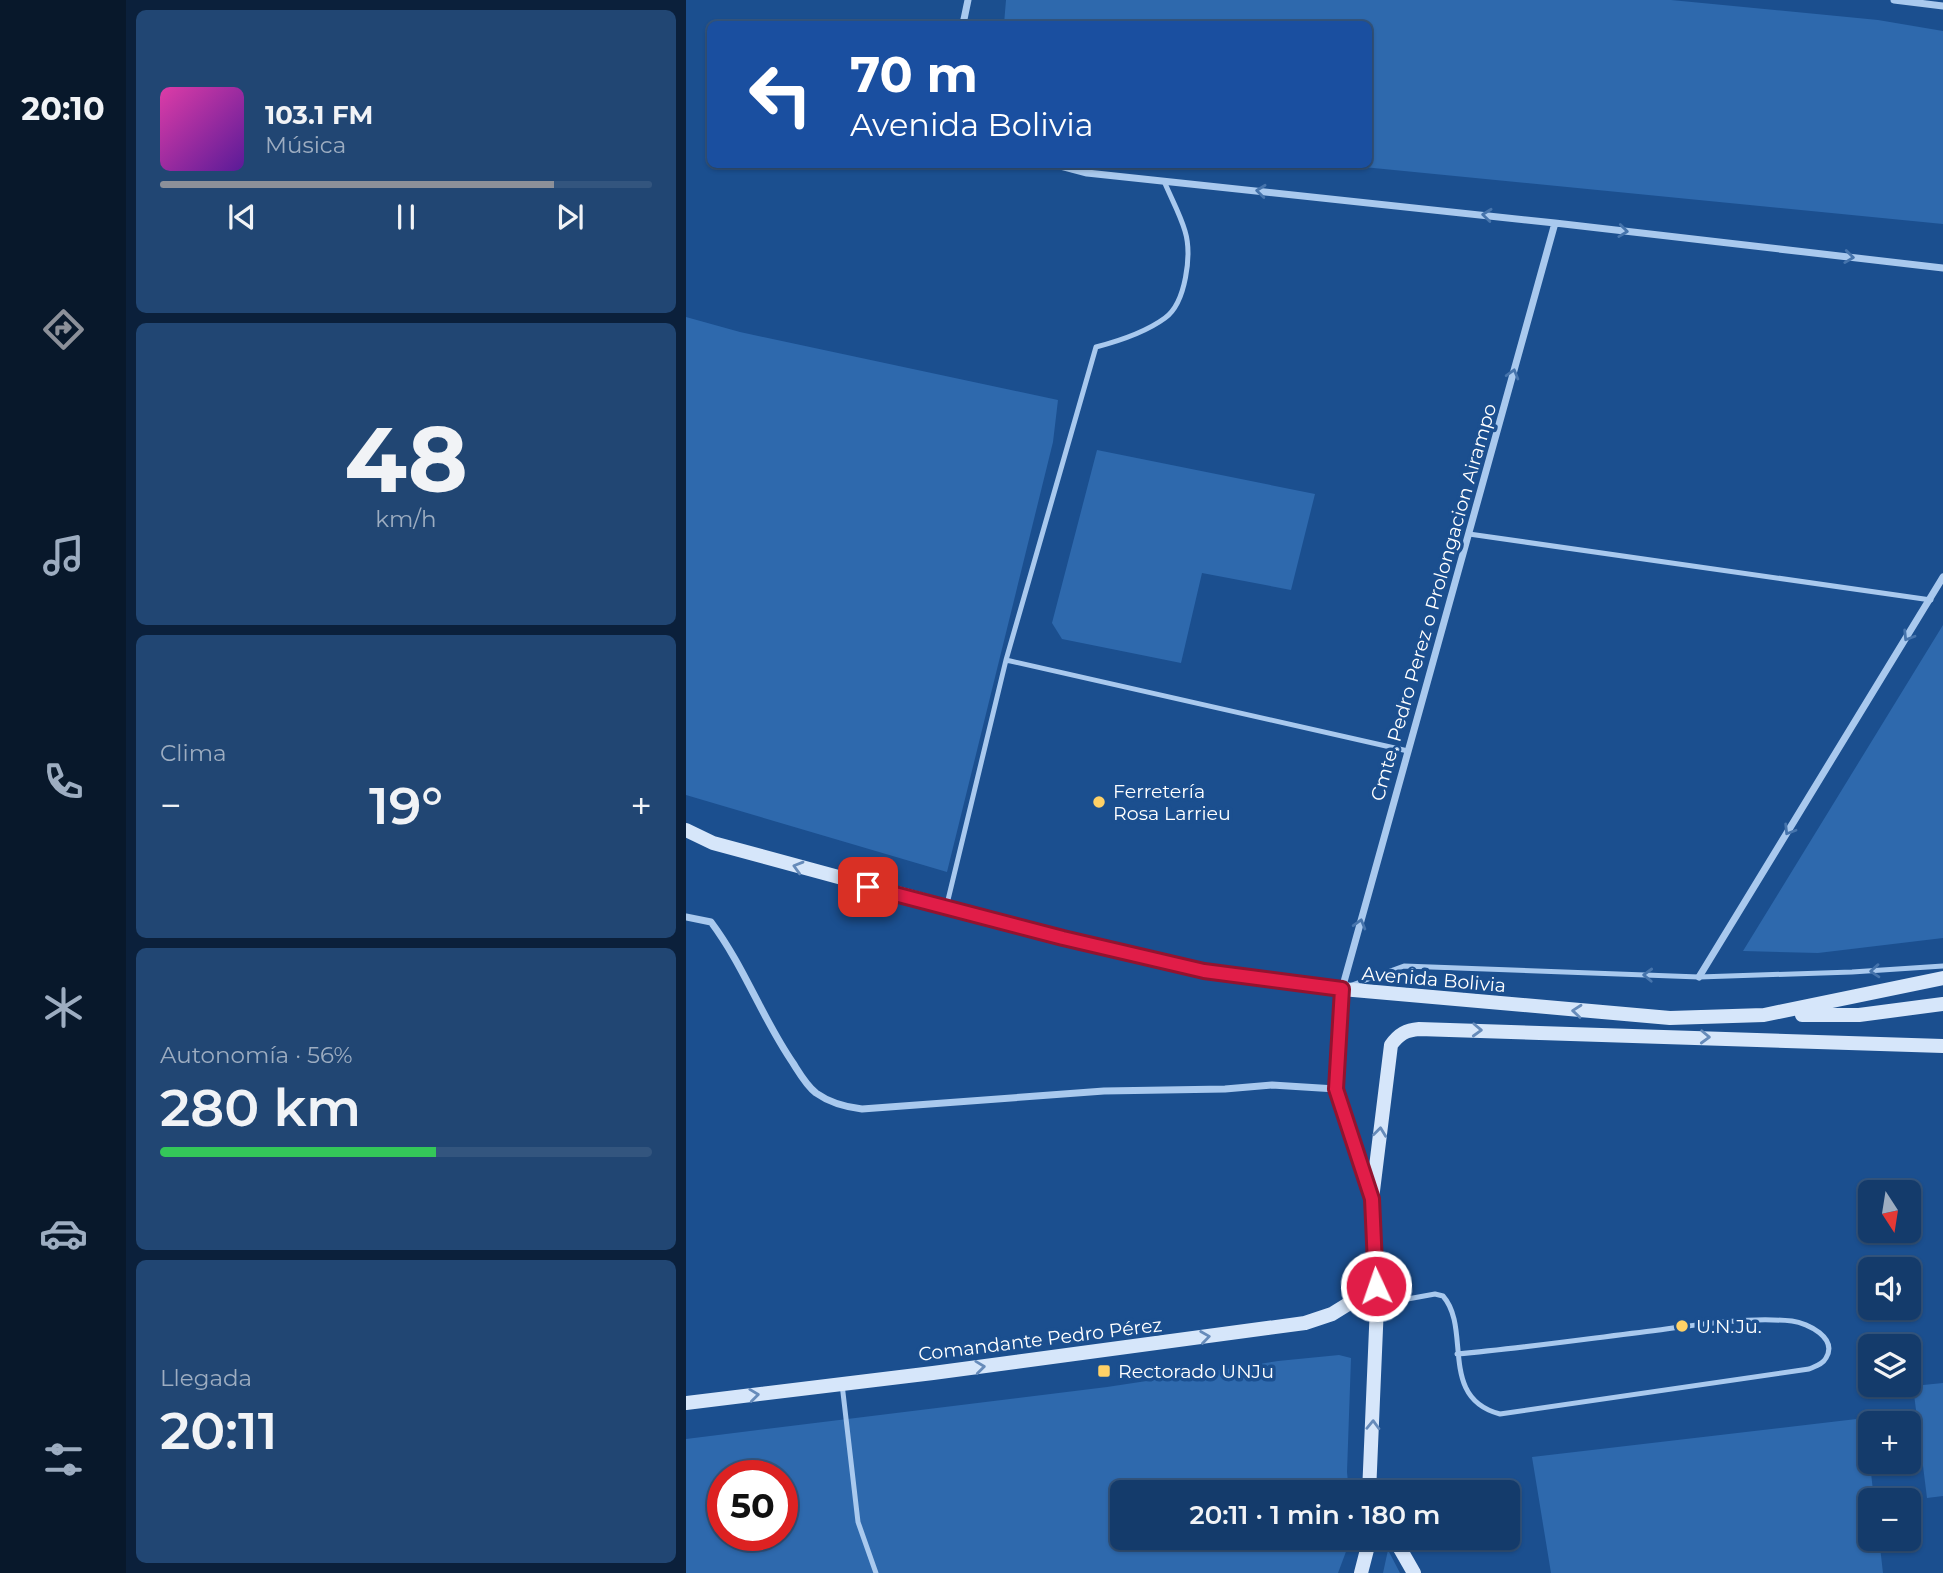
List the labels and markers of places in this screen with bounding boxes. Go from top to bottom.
place label: Ferretería Rosa Larrieu [1113,780,1231,825]
marker: Ferretería Rosa Larrieu [1091,794,1107,810]
pin [838,857,898,917]
place label: U.N.Ju. [1696,1315,1762,1338]
marker: U.N.Ju. [1674,1318,1690,1334]
place label: Rectorado UNJu [1118,1360,1274,1383]
marker: Rectorado UNJu [1096,1363,1112,1379]

